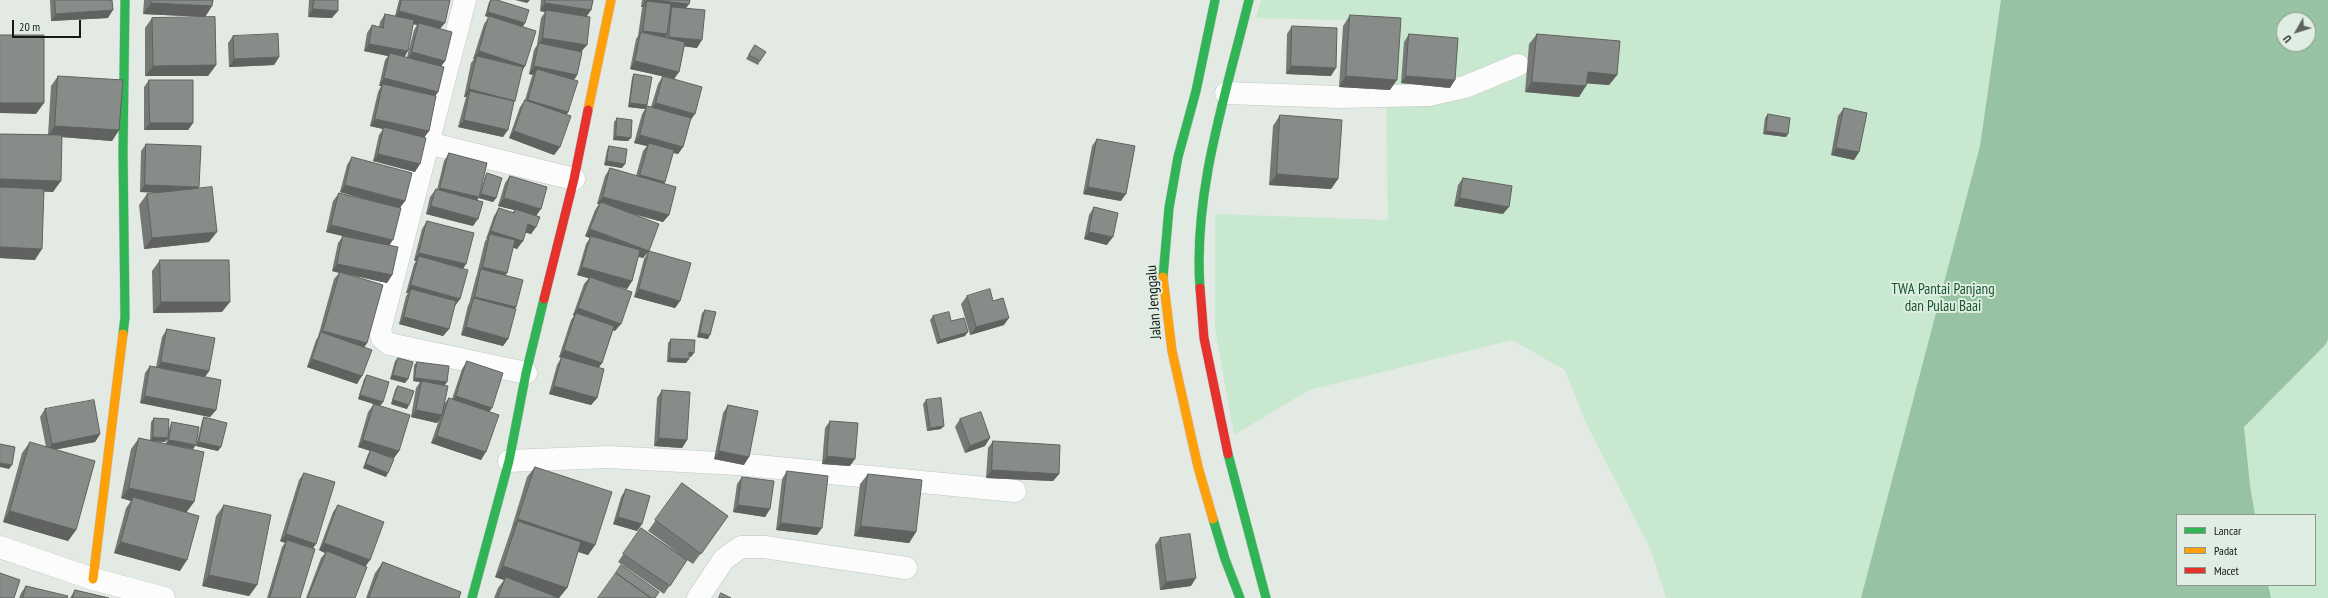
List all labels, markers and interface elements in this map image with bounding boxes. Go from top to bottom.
scale bar [14,12,83,38]
north arrow [2276,12,2316,52]
text: 20 m [19,19,40,34]
text: U [2280,32,2295,46]
street label: Jalan Jenggalu [1142,264,1166,340]
park label: TWA Pantai Panjang dan Pulau Baai [1891,281,1995,316]
legend [2176,514,2316,586]
text: Lancar [2214,523,2241,538]
text: Padat [2214,543,2237,558]
text: Macet [2214,563,2239,578]

